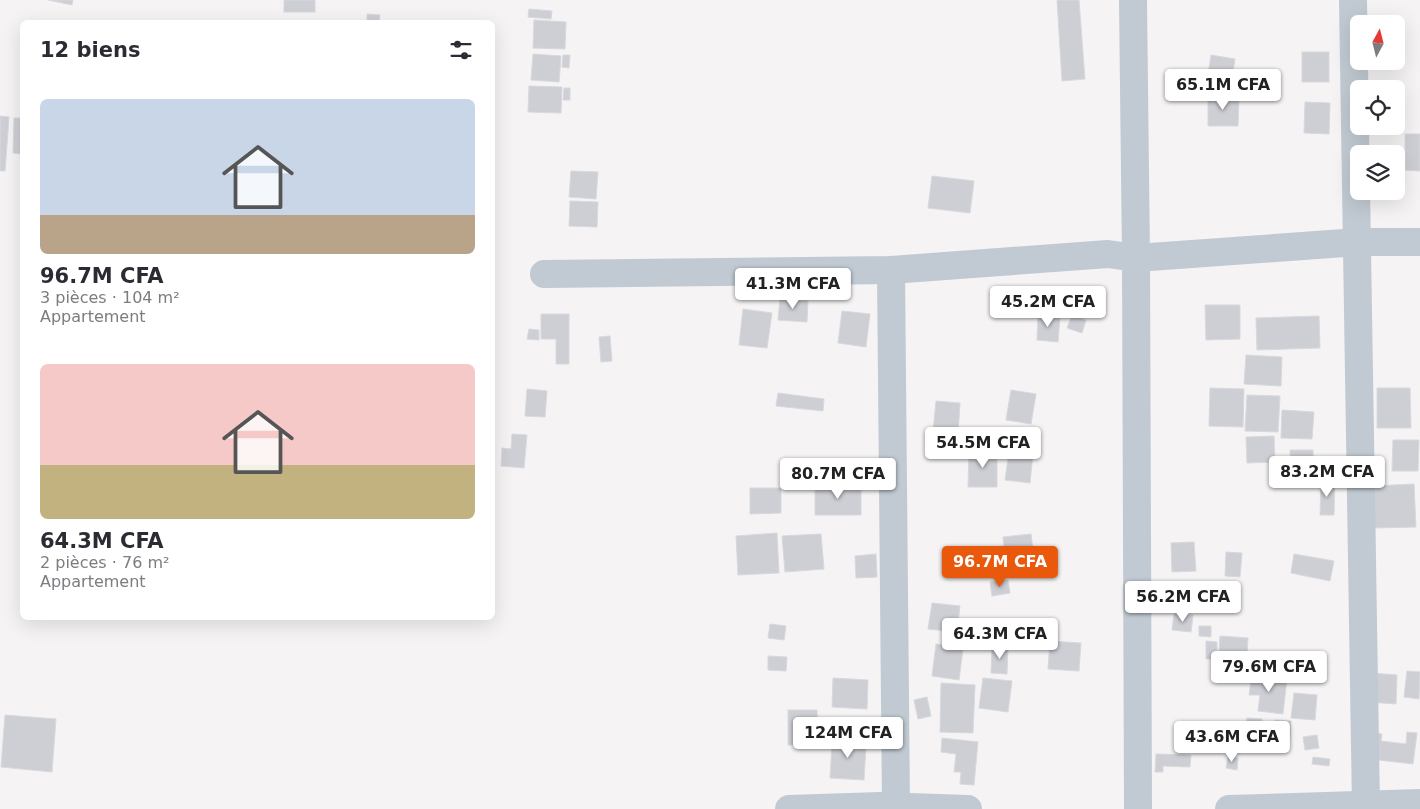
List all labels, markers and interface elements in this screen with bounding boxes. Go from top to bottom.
north arrow [1350,15,1405,70]
map controls [1350,15,1405,200]
icon: filters [447,36,475,64]
text: 12 biens [40,38,140,62]
pin: 65.1M CFA [1166,68,1280,111]
text: 65.1M CFA [1176,75,1270,94]
button: locate [1350,80,1405,135]
icon: home [213,132,303,222]
button: layers [1350,145,1405,200]
text: 96.7M CFA [40,264,164,288]
pin: 41.3M CFA [736,268,850,310]
text: 41.3M CFA [746,274,840,293]
pin: 45.2M CFA [991,286,1105,328]
text: 3 pièces · 104 m² [40,288,180,307]
text: 45.2M CFA [1001,292,1095,311]
text: Appartement [40,307,146,326]
icon: home [213,397,303,487]
pin: 54.5M CFA [926,426,1040,469]
text: 54.5M CFA [936,433,1030,452]
pin: 83.2M CFA [1270,456,1384,498]
pin: 80.7M CFA [781,458,895,500]
text: 83.2M CFA [1280,462,1374,481]
text: 80.7M CFA [791,464,885,483]
text: 64.3M CFA [40,529,164,553]
pin: 96.7M CFA [943,546,1057,588]
text: 96.7M CFA [953,552,1047,571]
text: 2 pièces · 76 m² [40,553,169,572]
text: Appartement [40,572,146,591]
pin: 56.2M CFA [1126,580,1240,623]
text: 56.2M CFA [1136,587,1230,606]
pin: 64.3M CFA [943,618,1057,660]
text: 64.3M CFA [953,624,1047,643]
pin: 79.6M CFA [1212,650,1326,693]
text: 79.6M CFA [1222,657,1316,676]
pin: 124M CFA [796,716,900,759]
pin: 43.6M CFA [1175,720,1289,763]
text: 124M CFA [804,723,892,742]
text: 43.6M CFA [1185,727,1279,746]

